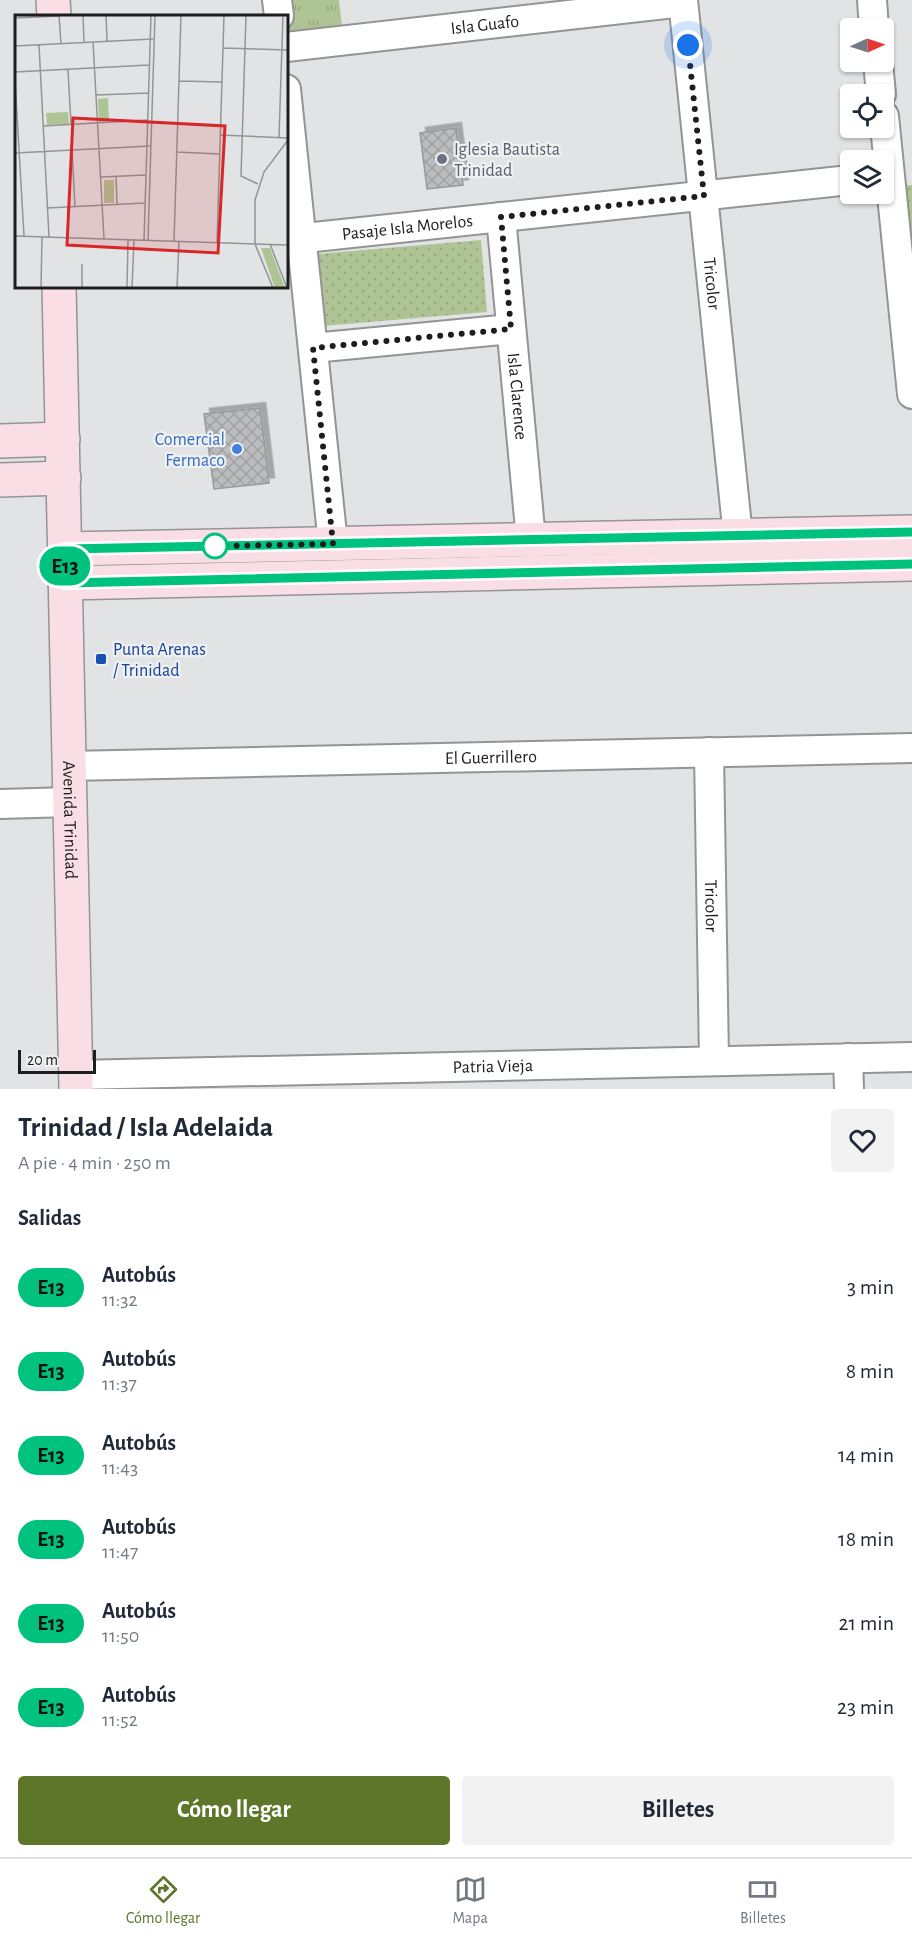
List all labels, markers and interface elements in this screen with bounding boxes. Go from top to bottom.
street label: Isla Guafo [450,13,520,38]
inset map [15,15,288,288]
north arrow [840,18,894,72]
map controls [840,18,894,204]
your location [673,30,703,60]
button: locate [840,84,894,138]
place label: Iglesia Bautista Trinidad [454,141,560,180]
button: layers [840,150,894,204]
marker: Iglesia Bautista Trinidad [435,152,449,166]
street label: Pasaje Isla Morelos [341,212,474,244]
street label: Tricolor [699,257,723,311]
street label: Isla Clarence [504,352,530,441]
place label: Comercial Fermaco [155,431,225,470]
marker: Comercial Fermaco [230,442,244,456]
unlabelled marker [202,533,228,559]
line badge: E13 [31,546,100,586]
text: E13 [51,556,79,577]
place label: Punta Arenas / Trinidad [113,641,206,680]
marker: Punta Arenas / Trinidad [94,652,108,666]
street label: El Guerrillero [445,748,537,768]
street label: Avenida Trinidad [59,760,80,879]
street label: Tricolor [701,880,720,933]
scale bar [18,1047,96,1074]
text: 20 m [27,1052,58,1068]
street label: Patria Vieja [453,1057,533,1077]
button: heart [831,1109,894,1172]
text: Trinidad / Isla Adelaida [18,1114,273,1142]
text: A pie · 4 min · 250 m [18,1153,171,1173]
text: Salidas [18,1207,81,1229]
text: Autobús [102,1264,176,1286]
text: 3 min [847,1276,894,1298]
text: E13 [37,1277,65,1298]
text: 11:32 [102,1290,138,1310]
text: Autobús [102,1348,176,1370]
text: 8 min [846,1360,894,1382]
text: E13 [37,1361,65,1382]
text: 11:37 [102,1374,137,1394]
text: Autobús [102,1432,176,1454]
text: 14 min [838,1444,894,1466]
text: E13 [37,1445,65,1466]
text: 11:43 [102,1458,138,1478]
text: Autobús [102,1516,176,1538]
text: 18 min [838,1528,894,1550]
text: E13 [37,1529,65,1550]
text: 11:47 [102,1542,138,1562]
text: Autobús [102,1600,176,1622]
text: 21 min [839,1612,894,1634]
text: E13 [37,1613,65,1634]
text: 11:50 [102,1626,139,1646]
text: Autobús [102,1684,176,1706]
text: 23 min [837,1696,894,1718]
text: E13 [37,1697,65,1718]
text: 11:52 [102,1710,138,1730]
button: Cómo llegar [18,1776,450,1845]
button: Billetes [462,1776,894,1845]
tab: Cómo llegar [126,1873,200,1928]
tab: Mapa [452,1873,488,1928]
tab: Billetes [740,1873,786,1928]

